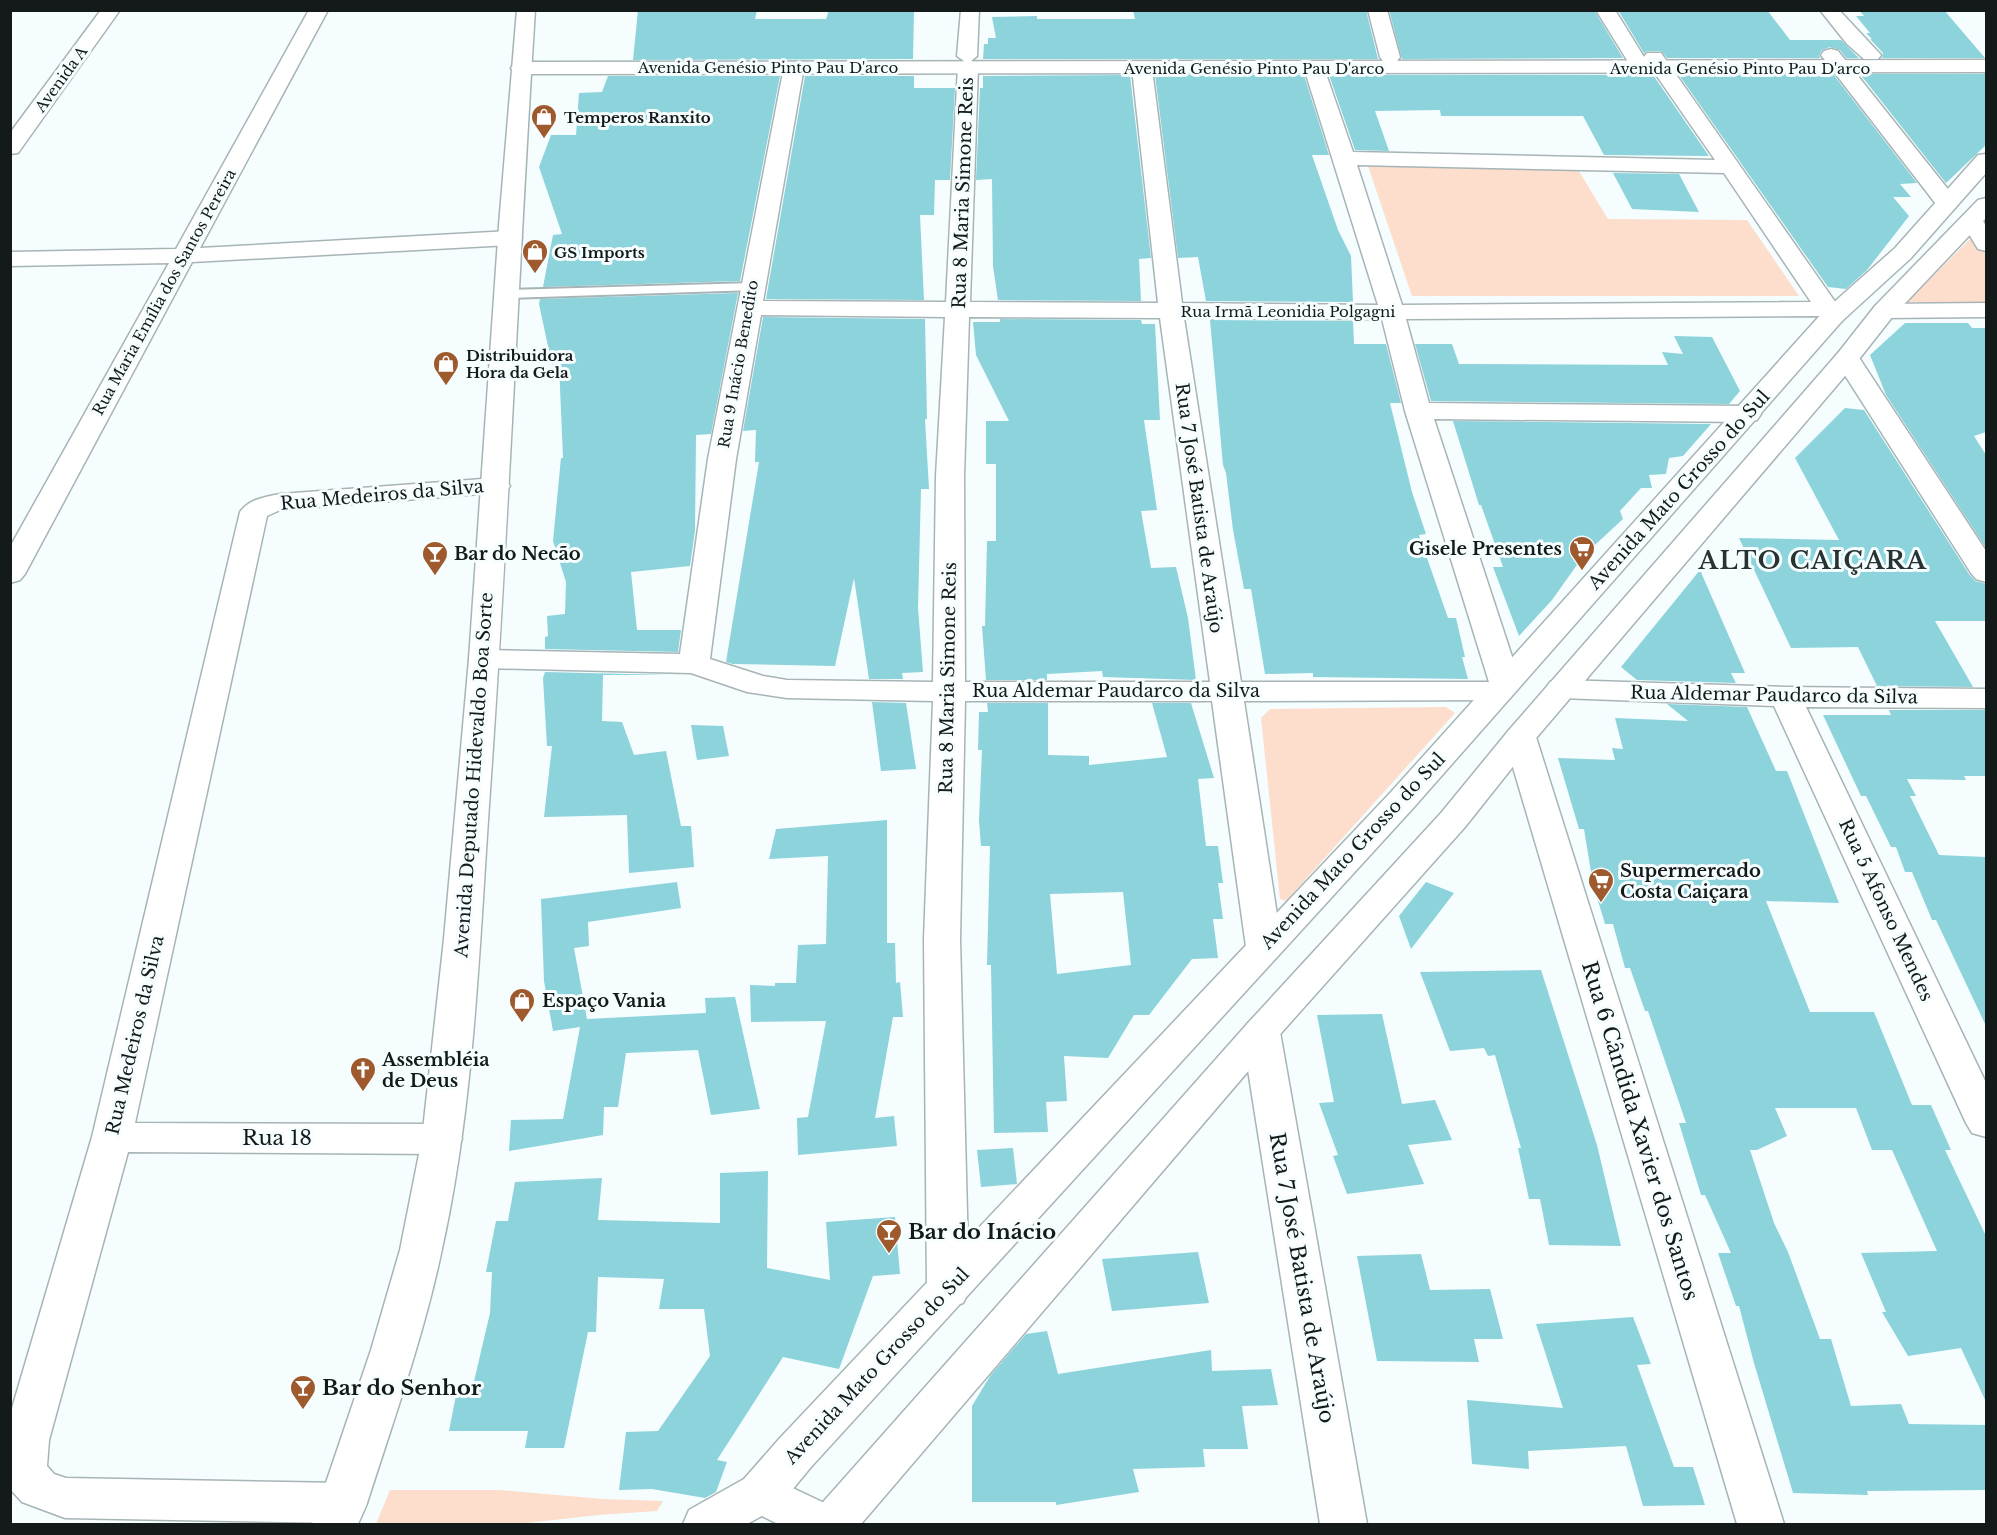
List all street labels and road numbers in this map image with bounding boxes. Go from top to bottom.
street label: Avenida A [30,42,92,117]
street label: Avenida Genésio Pinto Pau D'arco [637,58,898,77]
street label: Avenida Genésio Pinto Pau D'arco [1123,59,1384,78]
street label: Avenida Genésio Pinto Pau D'arco [1609,59,1870,78]
street label: Rua 8 Maria Simone Reis [948,77,978,309]
street label: Rua Maria Emília dos Santos Pereira [88,165,240,419]
street label: Rua 9 Inácio Benedito [714,278,762,449]
street label: Rua Irmã Leonidia Polgagni [1181,302,1395,321]
street label: Rua 7 José Batista de Araújo [1171,381,1227,635]
street label: Avenida Mato Grosso do Sul [1583,386,1774,595]
street label: Rua Medeiros da Silva [279,475,485,515]
street label: Rua 8 Maria Simone Reis [935,562,961,794]
street label: Avenida Deputado Hidevaldo Boa Sorte [450,592,498,959]
street label: Rua Aldemar Paudarco da Silva [972,680,1260,702]
street label: Rua Aldemar Paudarco da Silva [1630,681,1918,709]
street label: Avenida Mato Grosso do Sul [1255,748,1450,954]
street label: Rua 5 Afonso Mendes [1834,815,1938,1005]
street label: Rua Medeiros da Silva [101,933,169,1137]
street label: Rua 6 Cândida Xavier dos Santos [1576,958,1704,1304]
street label: Rua 18 [242,1125,312,1151]
street label: Rua 7 José Batista de Araújo [1264,1131,1340,1425]
street label: Avenida Mato Grosso do Sul [779,1263,974,1469]

